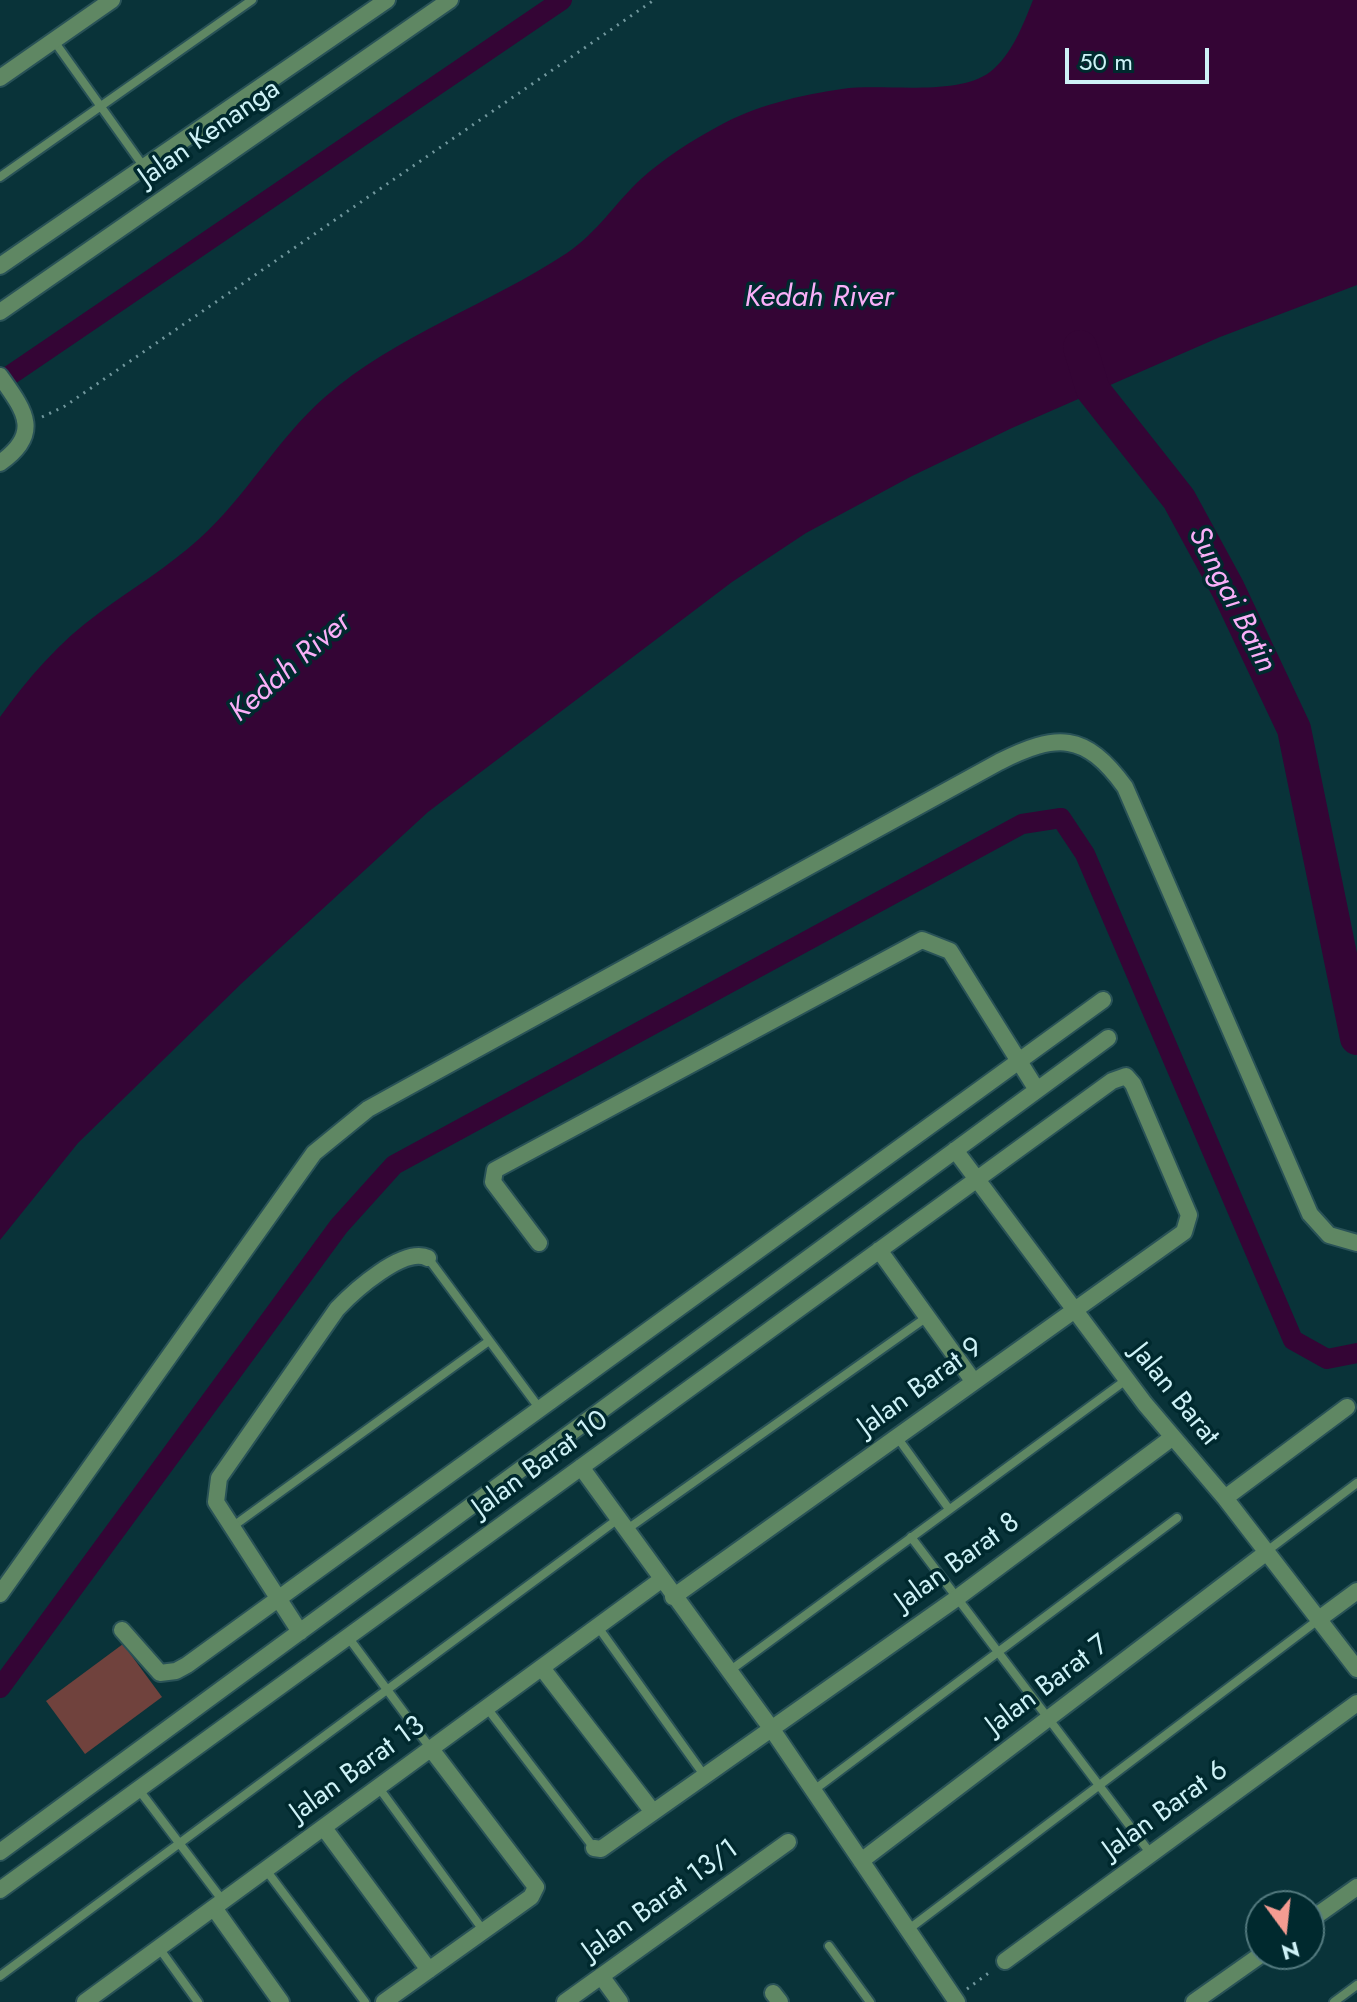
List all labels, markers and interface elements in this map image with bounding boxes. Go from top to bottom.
scale bar [1069,32,1213,82]
text: 50 m [1079,44,1133,79]
street label: Jalan Kenanga [133,73,287,195]
water label: Kedah River [744,281,894,317]
water label: Sungai Batin [1179,521,1283,679]
water label: Kedah River [223,605,359,731]
street label: Jalan Barat 9 [852,1331,990,1445]
street label: Jalan Barat [1123,1337,1225,1453]
street label: Jalan Barat 10 [466,1404,616,1526]
street label: Jalan Barat 8 [889,1507,1027,1619]
street label: Jalan Barat 7 [980,1629,1116,1743]
street label: Jalan Barat 13 [284,1710,432,1830]
street label: Jalan Barat 6 [1097,1754,1235,1868]
street label: Jalan Barat 13/1 [576,1833,746,1969]
north arrow [1245,1890,1325,1970]
text: N [1278,1934,1303,1969]

